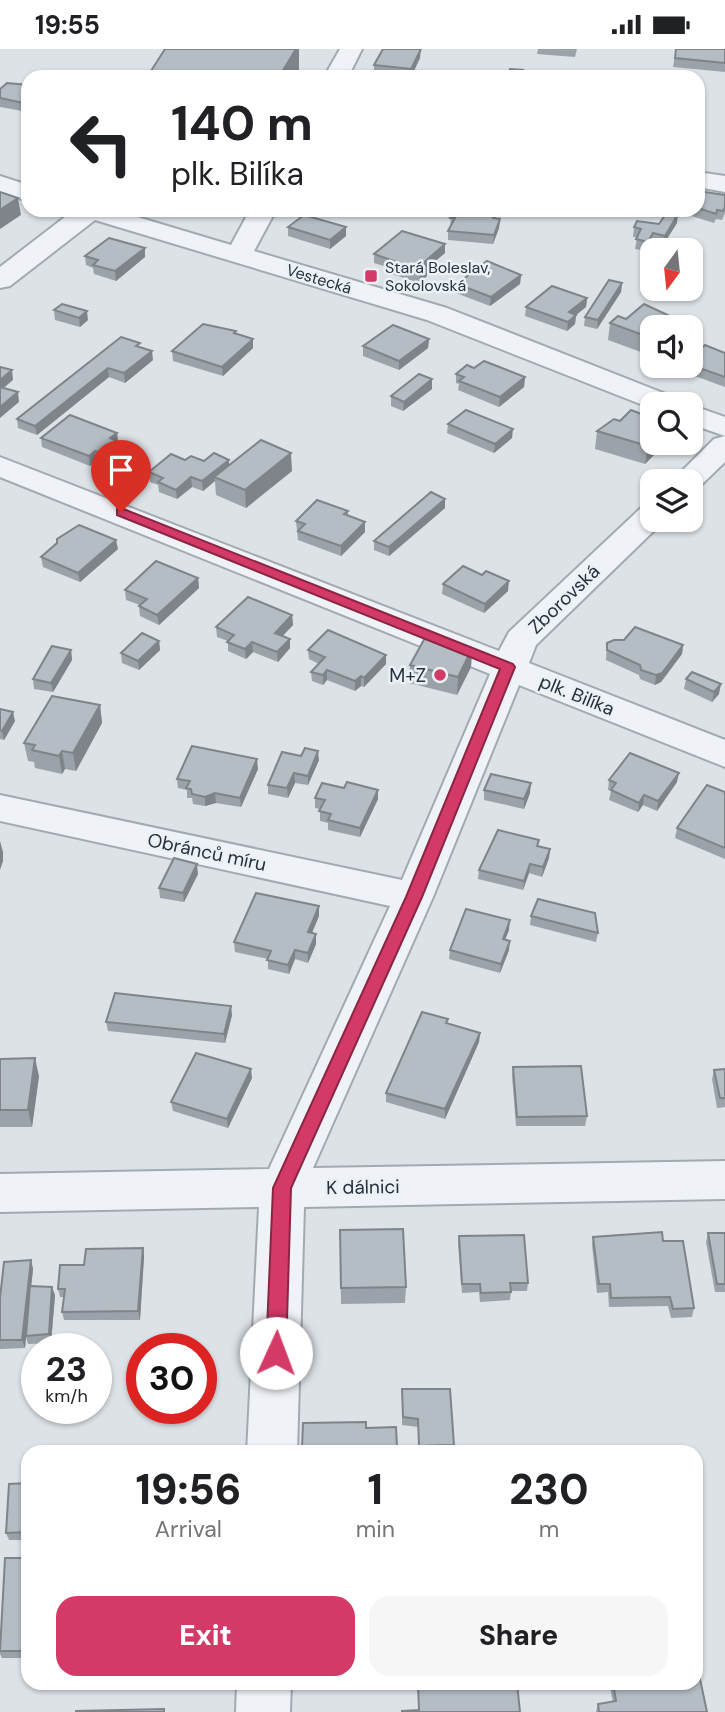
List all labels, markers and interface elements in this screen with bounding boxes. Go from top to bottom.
text: 19:55 [35,8,100,42]
text: 140 m [171,91,313,155]
icon: left [56,98,147,189]
text: plk. Bilíka [171,153,304,195]
north arrow [640,238,704,301]
map controls [640,238,703,532]
place label: Stará Boleslav, Sokolovská [385,257,491,296]
street label: Vestecká [284,259,354,299]
marker: Stará Boleslav, Sokolovská [363,268,379,284]
button: sound [640,315,703,378]
button: search [640,392,703,455]
pin [91,440,151,512]
icon: arrive [102,451,140,489]
button: layers [640,469,703,532]
street label: Zborovská [523,559,605,639]
place label: M+Z [389,663,426,688]
marker: M+Z [432,667,448,683]
street label: plk. Bilíka [536,669,618,721]
street label: Obránců míru [145,827,269,877]
street label: K dálnici [326,1174,400,1200]
position arrow [239,1316,313,1390]
speed limit sign: 30 [126,1333,217,1424]
text: 23 [46,1346,87,1392]
text: km/h [45,1384,88,1408]
text: 19:56 [135,1462,241,1517]
text: 1 [368,1462,383,1517]
text: 230 [509,1462,589,1517]
text: Arrival [155,1514,222,1544]
text: min [356,1514,395,1544]
text: m [539,1514,559,1544]
button: Exit [56,1596,355,1676]
button: Share [369,1596,668,1676]

